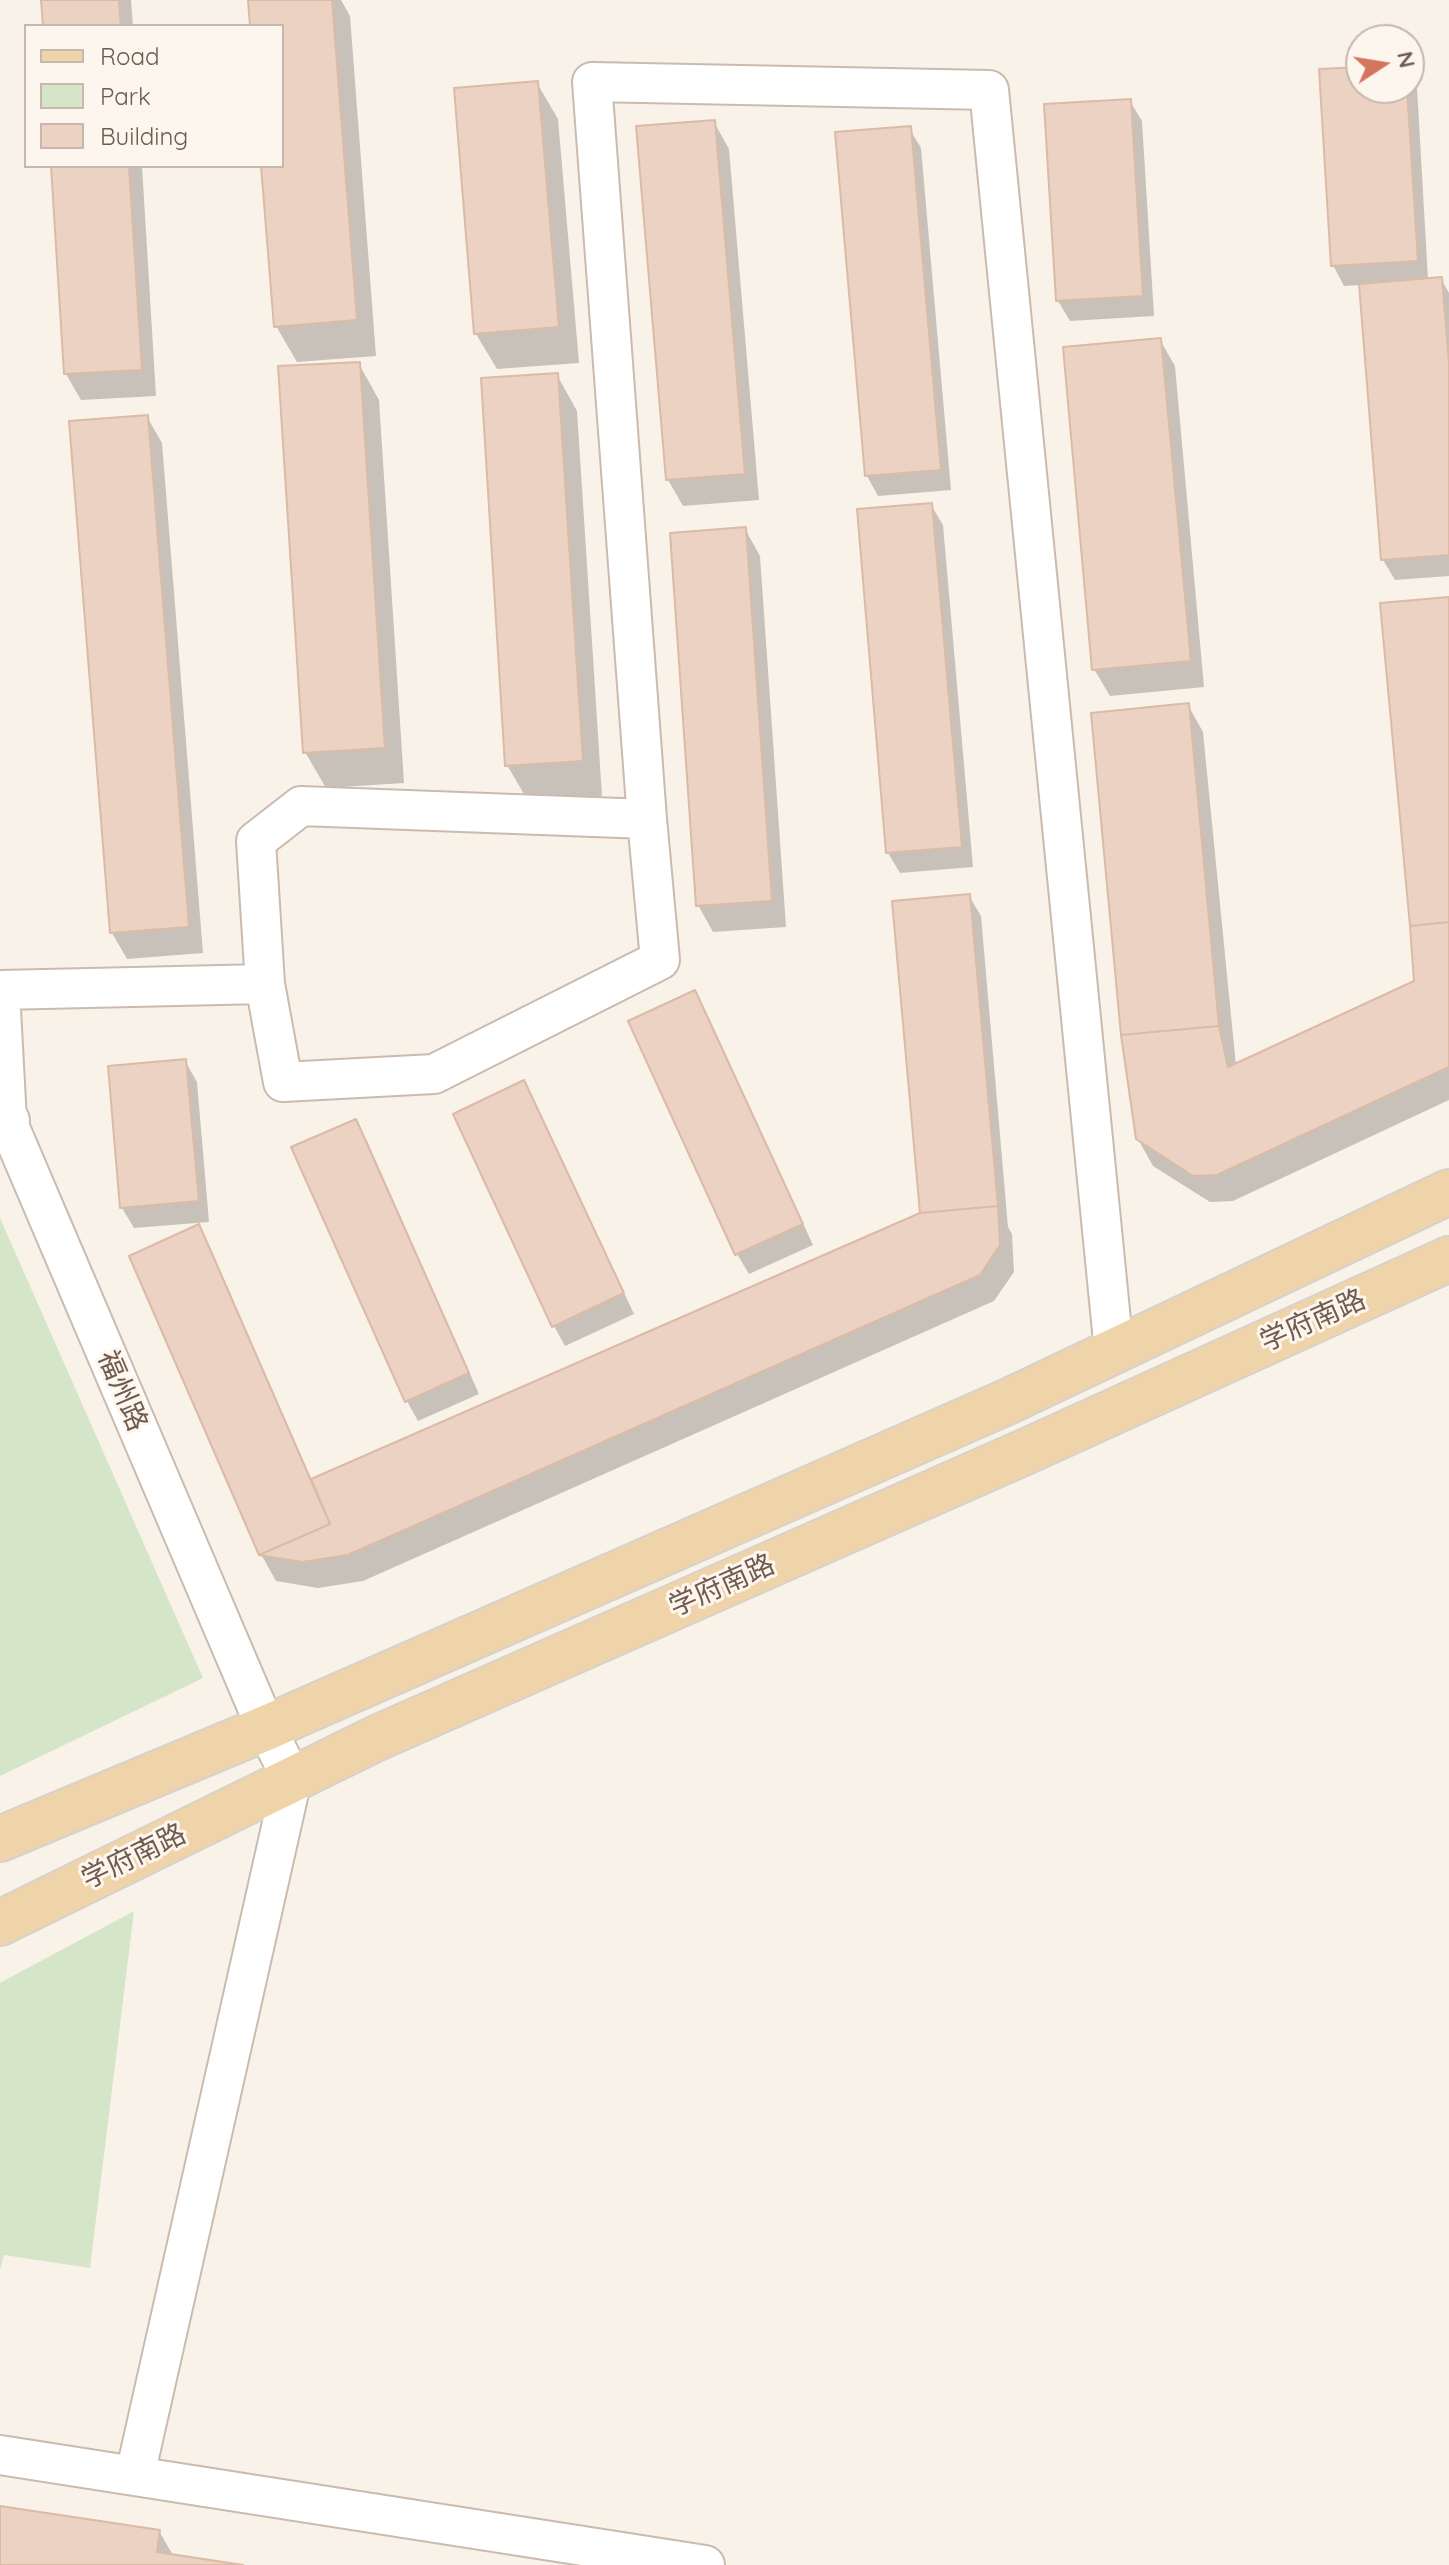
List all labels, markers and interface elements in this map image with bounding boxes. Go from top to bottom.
legend [24,24,284,168]
north arrow [1345,24,1425,104]
text: Road [100,41,160,71]
text: N [1391,49,1422,70]
text: Park [100,81,151,111]
text: Building [100,121,188,151]
street label: 学府南路 [1255,1283,1371,1359]
street label: 福州路 [90,1346,154,1436]
street label: 学府南路 [664,1548,780,1624]
street label: 学府南路 [76,1817,192,1897]

